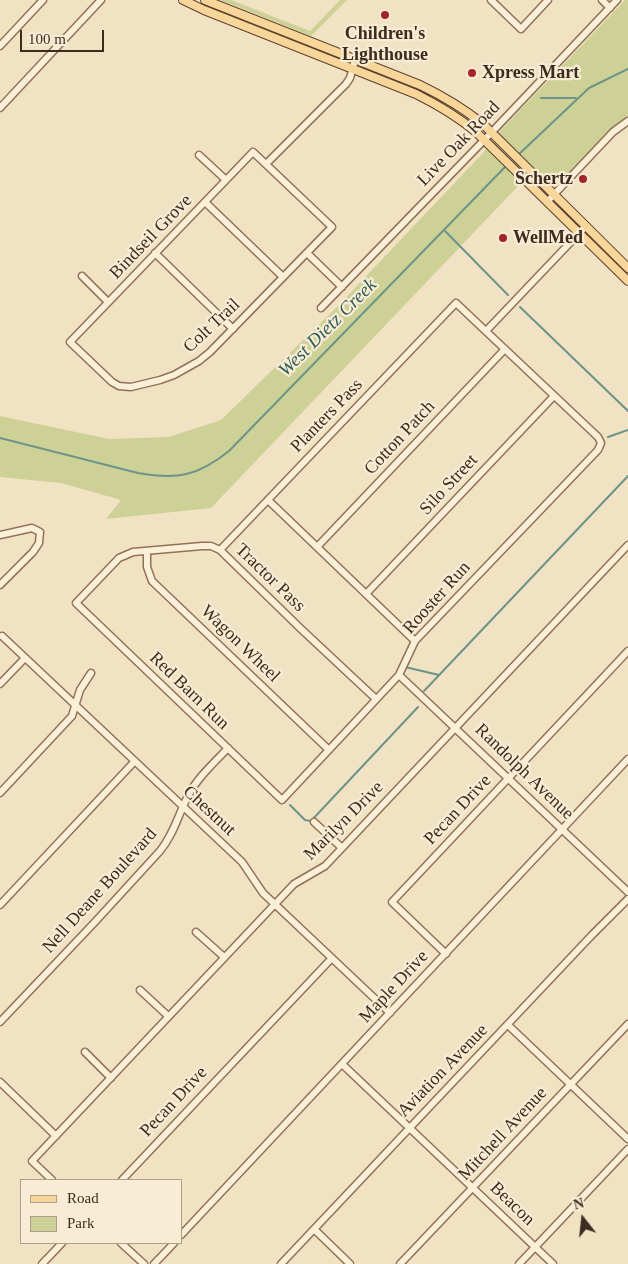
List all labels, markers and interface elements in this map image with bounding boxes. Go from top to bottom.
marker: Children's Lighthouse [379,9,391,21]
scale bar [22,20,106,52]
place label: Children's Lighthouse [342,23,428,66]
text: 100 m [28,31,66,47]
place label: Xpress Mart [482,62,579,84]
marker: Xpress Mart [466,67,478,79]
street label: Live Oak Road [413,97,505,191]
place label: Schertz [515,168,573,190]
marker: Schertz [577,173,589,185]
street label: Bindseil Grove [105,190,197,284]
place label: WellMed [513,227,583,249]
marker: WellMed [497,232,509,244]
water label: West Dietz Creek [274,274,382,382]
street label: Colt Trail [179,294,245,358]
street label: Planters Pass [286,375,368,457]
street label: Cotton Patch [360,396,440,480]
street label: Silo Street [415,450,483,520]
street label: Tractor Pass [231,539,309,617]
street label: Rooster Run [399,557,475,639]
street label: Wagon Wheel [196,601,284,687]
street label: Red Barn Run [144,647,234,735]
street label: Randolph Avenue [470,719,578,825]
street label: Pecan Drive [420,770,496,850]
street label: Marilyn Drive [300,777,388,865]
street label: Chestnut [178,781,240,841]
street label: Nell Deane Boulevard [38,824,162,958]
street label: Maple Drive [355,946,433,1028]
street label: Aviation Avenue [393,1020,493,1122]
street label: Pecan Drive [136,1062,212,1142]
street label: Mitchell Avenue [454,1083,552,1185]
street label: Beacon [485,1177,539,1231]
legend [20,1179,182,1244]
text: Road [67,1190,99,1206]
north arrow [558,1194,608,1244]
text: N [572,1195,586,1213]
text: Park [67,1215,95,1231]

